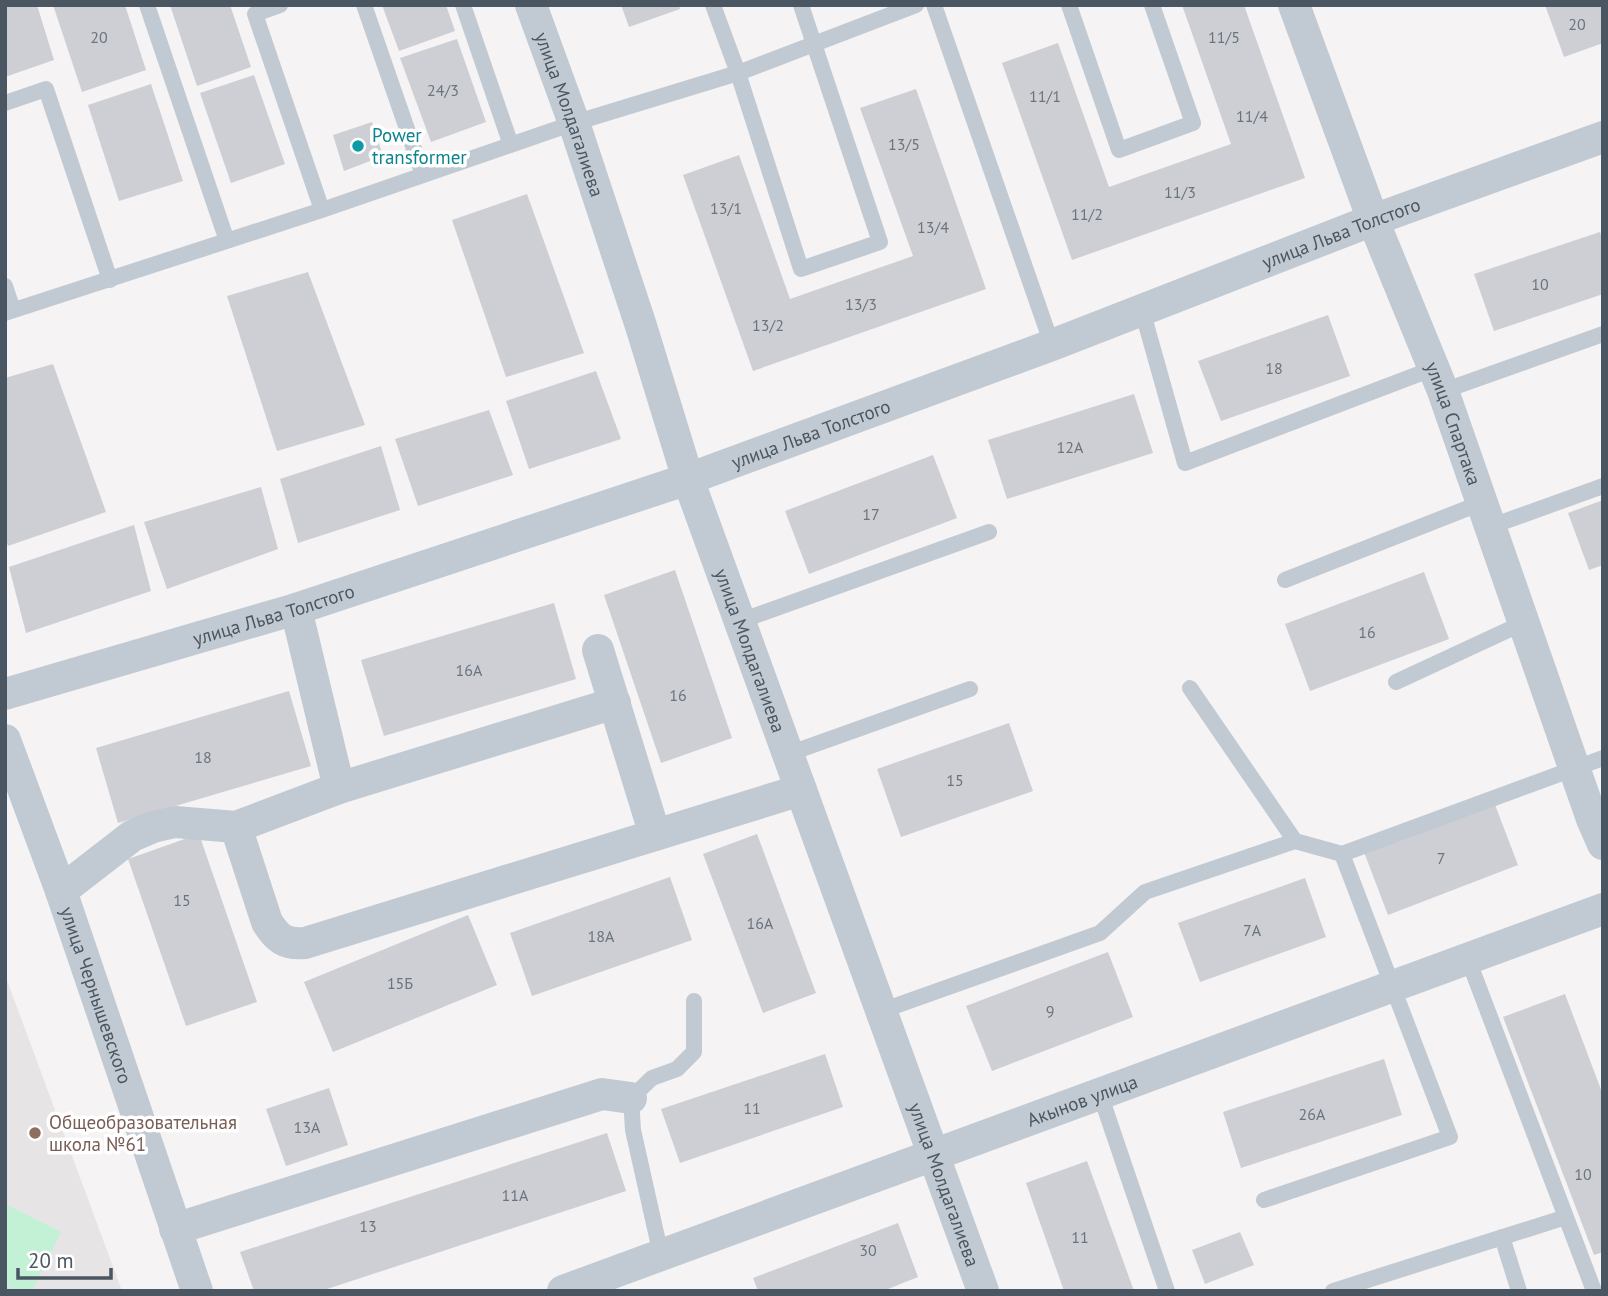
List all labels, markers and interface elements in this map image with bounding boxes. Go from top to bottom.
house number: 20 [1568,14,1586,34]
house number: 20 [90,27,108,47]
house number: 11/5 [1208,27,1240,47]
street label: улица Молдагалиева [530,29,609,200]
house number: 24/3 [427,80,459,100]
house number: 11/1 [1029,86,1061,106]
house number: 11/4 [1236,106,1268,126]
place label: Power transformer [372,123,467,169]
house number: 13/5 [888,134,920,154]
marker: Power transformer [350,138,366,154]
house number: 11/3 [1164,182,1196,202]
street label: улица Льва Толстого [1258,192,1424,274]
house number: 13/1 [710,198,742,218]
house number: 11/2 [1071,204,1103,224]
house number: 13/4 [917,217,949,237]
house number: 10 [1531,274,1549,294]
house number: 13/3 [845,294,877,314]
house number: 13/2 [752,315,784,335]
house number: 18 [1265,358,1283,378]
street label: улица Спартака [1420,358,1487,488]
street label: улица Льва Толстого [728,394,894,474]
house number: 12А [1057,437,1084,457]
house number: 17 [862,504,880,524]
street label: улица Молдагалиева [710,565,791,736]
street label: улица Льва Толстого [190,578,357,651]
house number: 16 [1358,622,1376,642]
house number: 16А [456,660,483,680]
house number: 16 [669,685,687,705]
house number: 18 [194,747,212,767]
house number: 15 [946,770,964,790]
house number: 7 [1437,848,1445,868]
house number: 15 [173,890,191,910]
street label: улица Чернышевского [55,903,138,1087]
house number: 16А [747,913,774,933]
house number: 7А [1243,920,1262,940]
house number: 18А [588,926,615,946]
house number: 15Б [387,973,413,993]
house number: 9 [1046,1001,1054,1021]
street label: Акынов улица [1023,1069,1141,1132]
house number: 11 [743,1098,761,1118]
street label: улица Молдагалиева [904,1099,985,1270]
house number: 26А [1299,1104,1326,1124]
place label: Общеобразовательная школа №61 [49,1110,237,1156]
house number: 13А [294,1117,321,1137]
marker: Общеобразовательная школа №61 [27,1125,43,1141]
house number: 10 [1574,1164,1592,1184]
house number: 11А [502,1185,529,1205]
house number: 13 [359,1216,377,1236]
house number: 11 [1071,1227,1089,1247]
scale bar [18,1236,110,1280]
house number: 30 [859,1240,877,1260]
text: 20 m [28,1247,74,1274]

